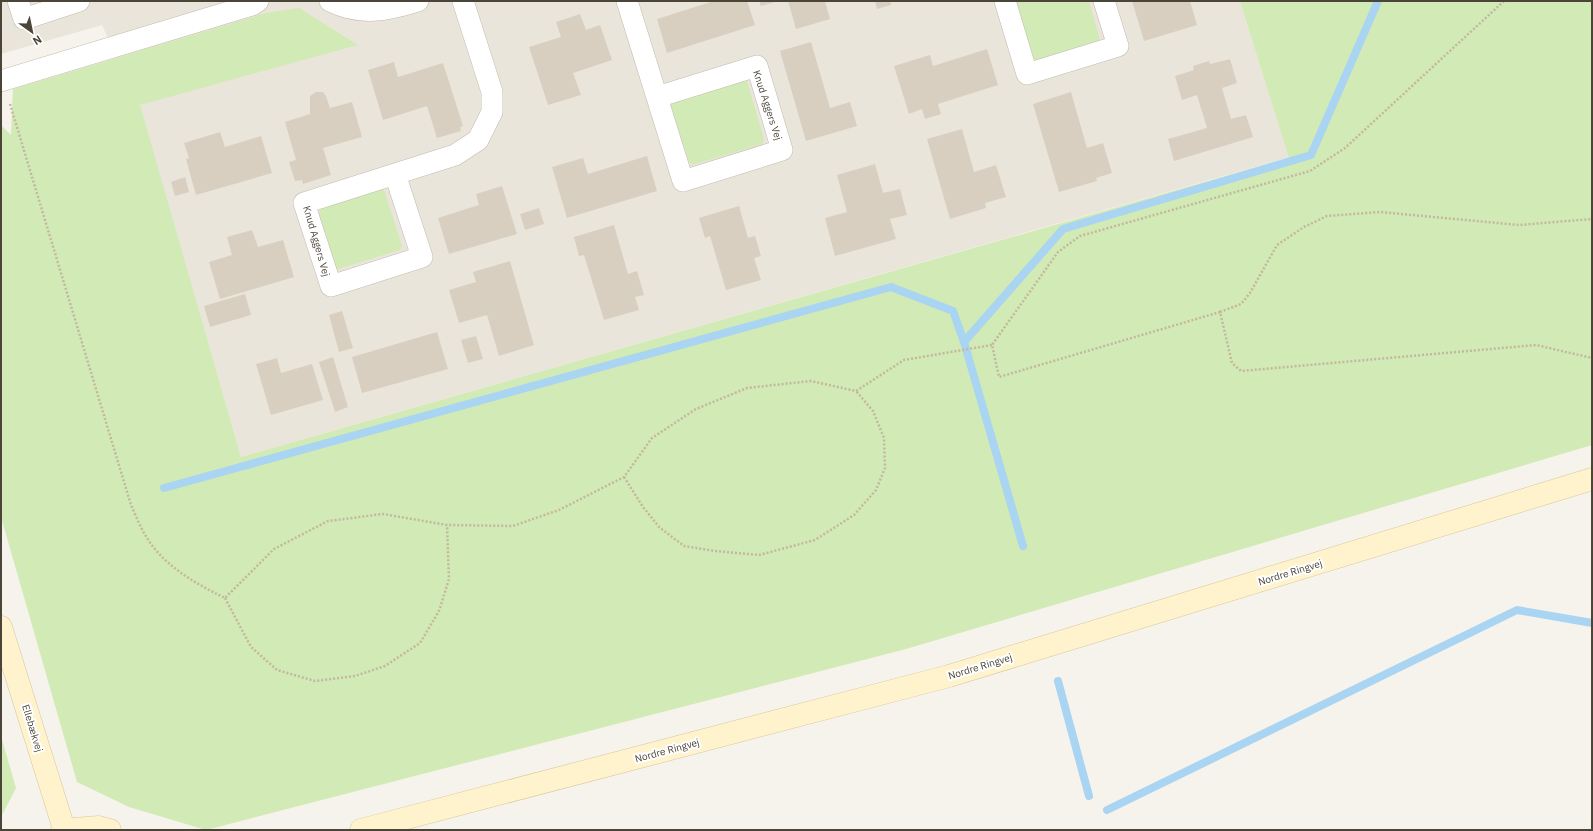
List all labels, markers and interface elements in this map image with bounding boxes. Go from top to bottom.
north arrow [12,12,52,52]
text: N [30,32,45,48]
street label: Knud Aggers Vej [750,68,785,142]
street label: Knud Aggers Vej [300,204,333,278]
street label: Nordre Ringvej [1257,557,1324,588]
street label: Nordre Ringvej [947,651,1014,682]
street label: Ellebækvej [19,703,46,754]
street label: Nordre Ringvej [633,736,701,765]

